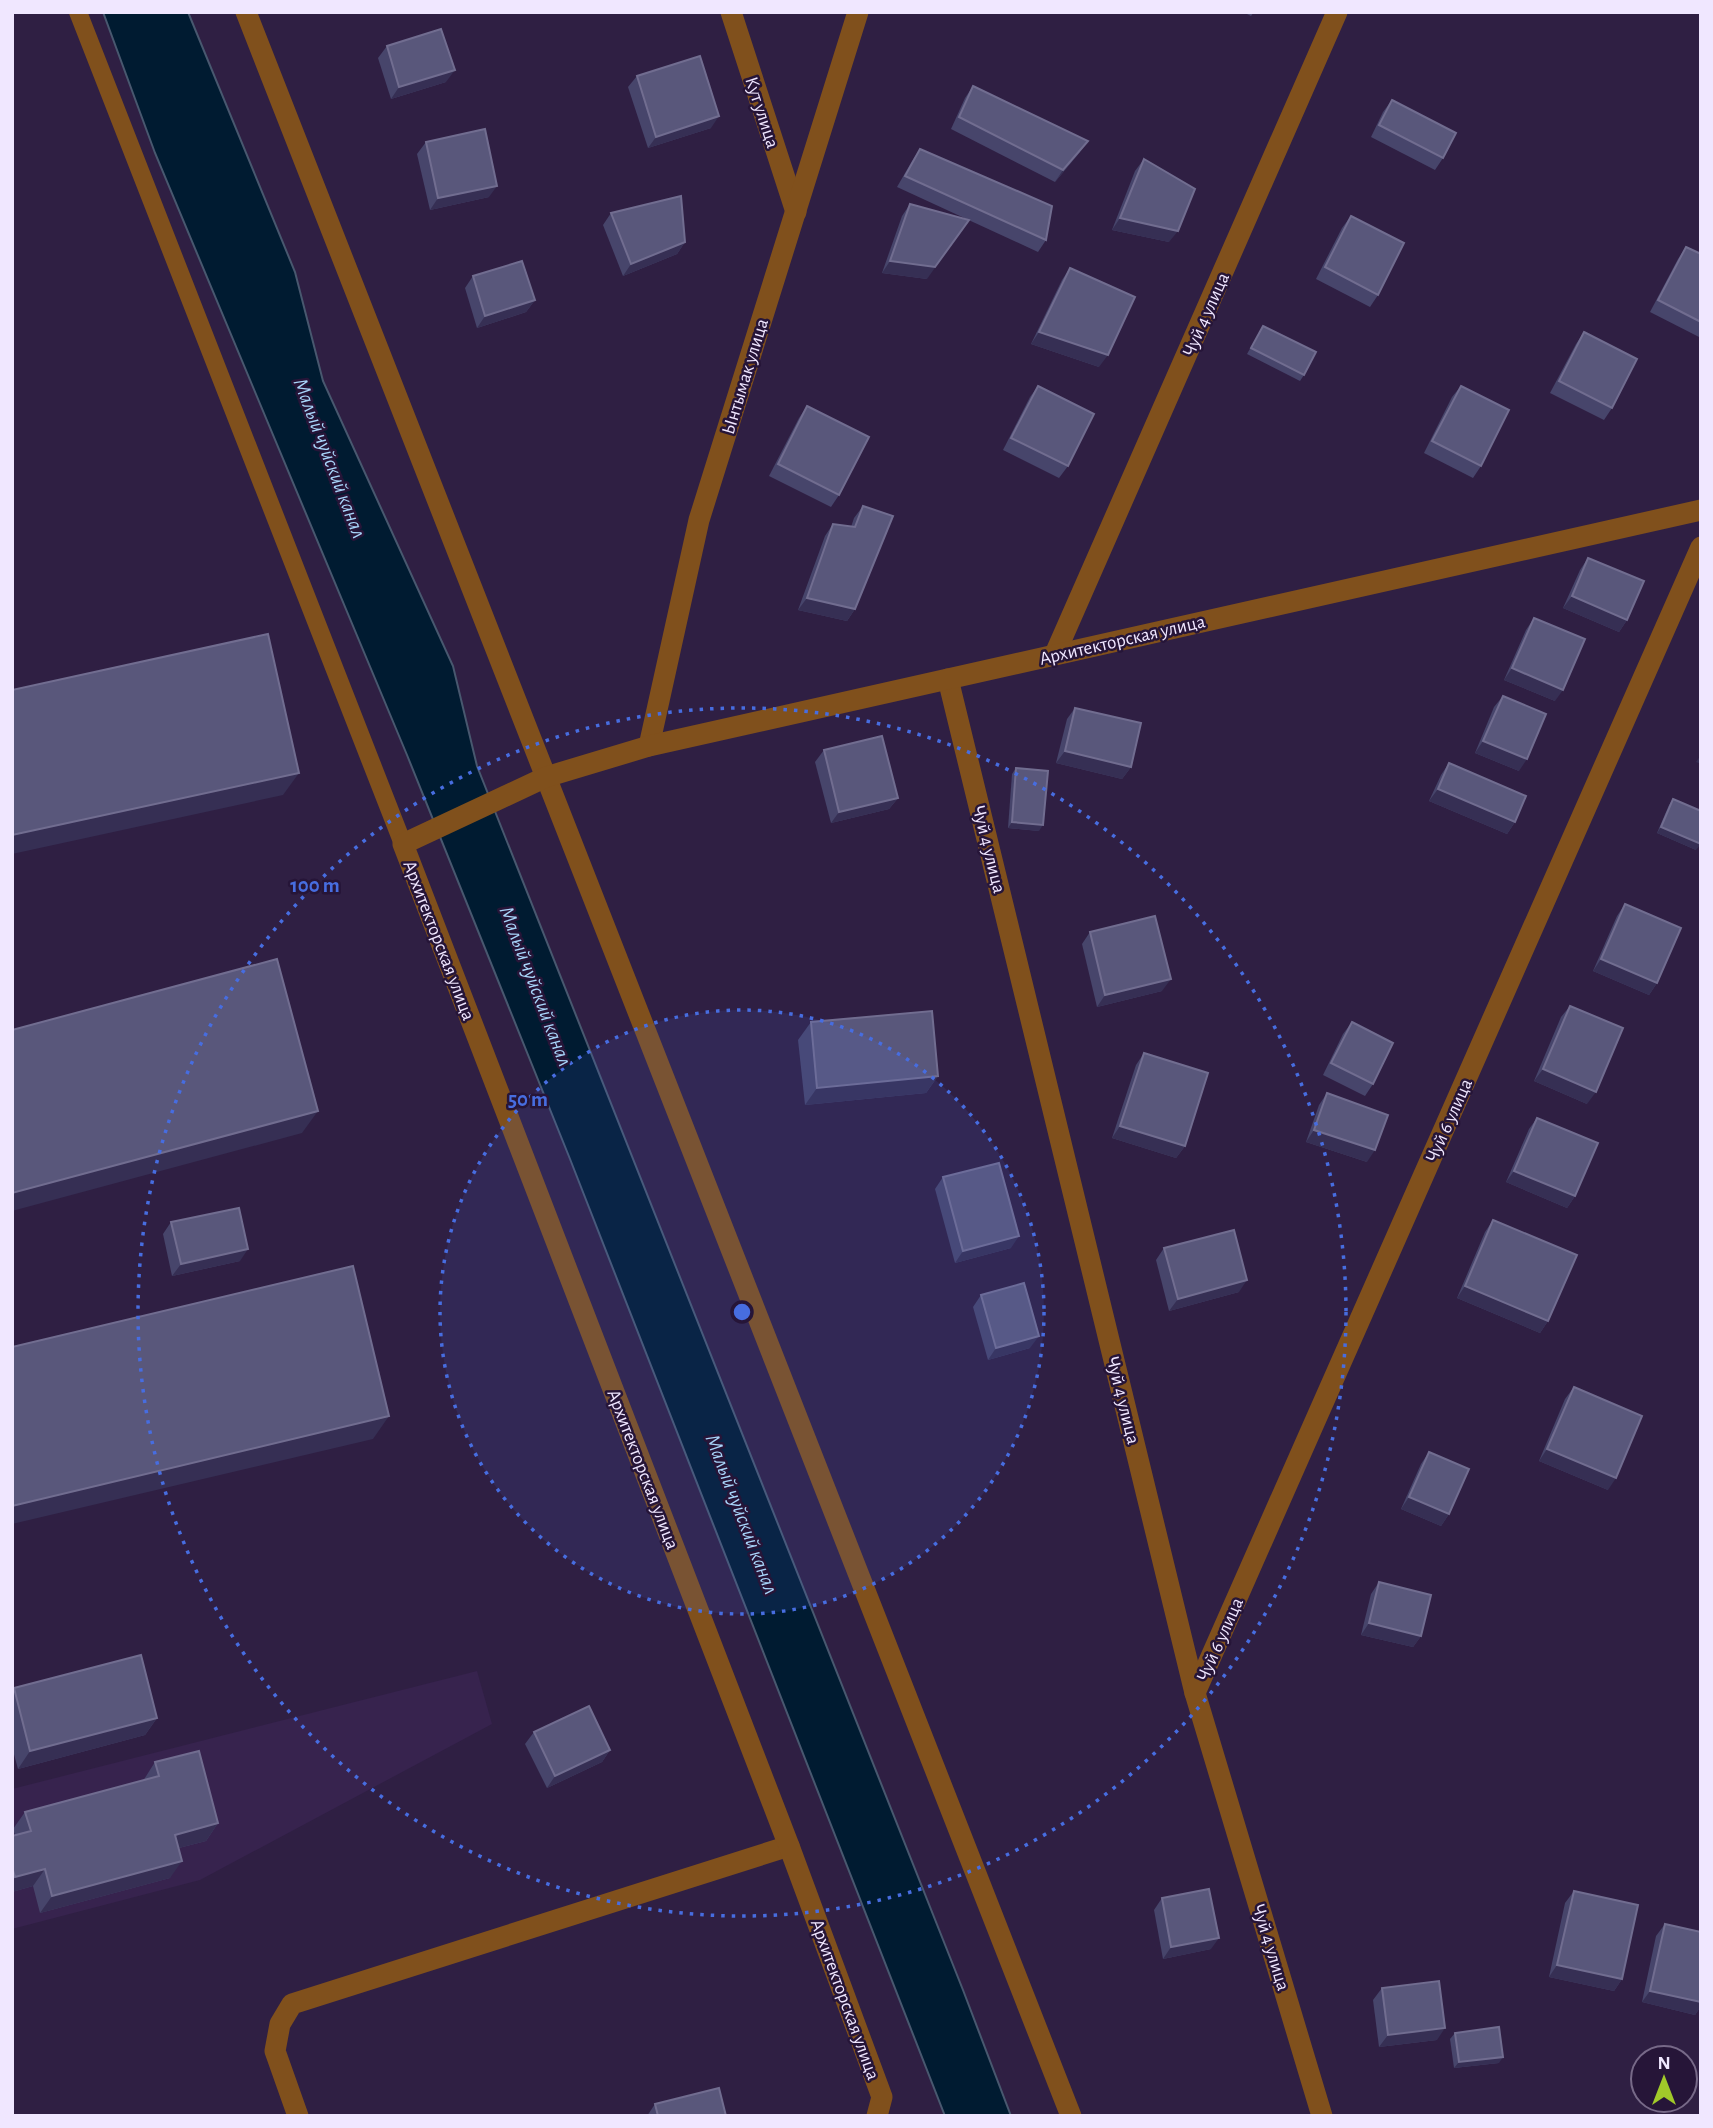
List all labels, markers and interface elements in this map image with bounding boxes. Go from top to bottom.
street label: Кут улица [741,74,782,151]
street label: Чуй 4 улица [1180,270,1233,359]
street label: Ынтымак улица [719,316,772,436]
water label: Малый чуйский канал [289,375,370,541]
street label: Архитекторская улица [1038,612,1207,669]
street label: Чуй 4 улица [969,804,1009,895]
street label: Архитекторская улица [399,858,478,1023]
text: 100 m [290,875,340,896]
water label: Малый чуйский канал [495,903,576,1069]
street label: Чуй 6 улица [1423,1076,1476,1165]
text: 50 m [508,1089,548,1110]
centre of rings [730,1300,754,1324]
street label: Чуй 4 улица [1103,1355,1143,1446]
street label: Архитекторская улица [603,1387,682,1552]
water label: Малый чуйский канал [701,1431,782,1597]
street label: Чуй 6 улица [1194,1595,1247,1684]
street label: Чуй 4 улица [1248,1902,1293,1993]
street label: Архитекторская улица [807,1917,883,2083]
north arrow [1629,2044,1699,2114]
text: N [1657,2054,1671,2073]

